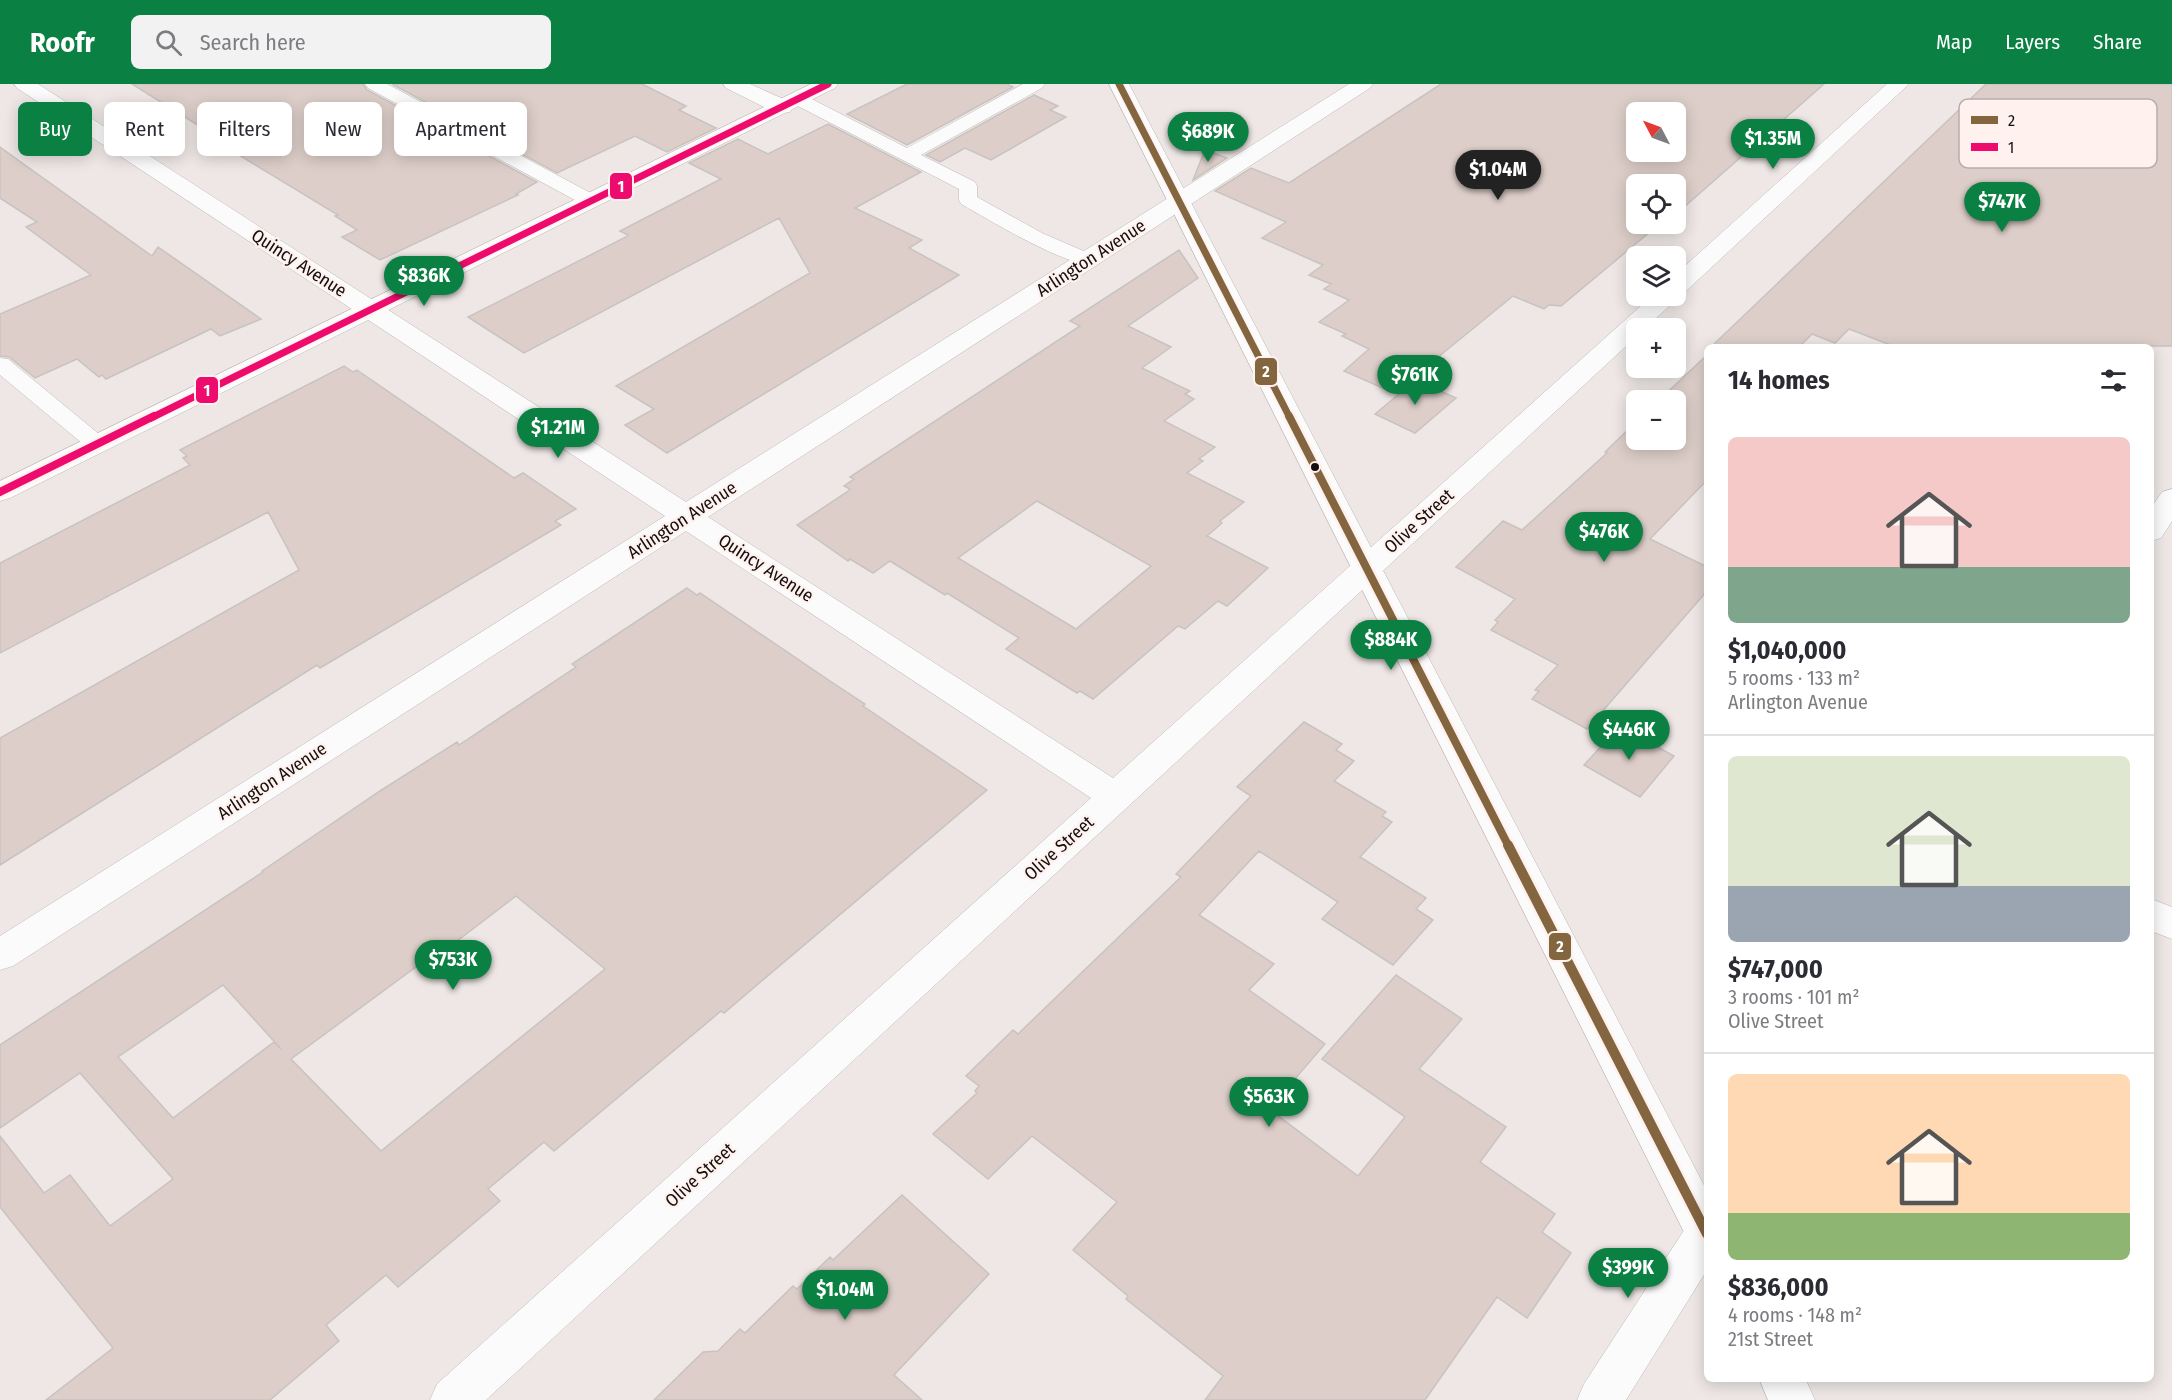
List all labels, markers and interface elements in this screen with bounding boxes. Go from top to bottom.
search box [131,15,551,69]
text: Roofr [30,26,95,59]
icon: search [152,26,185,59]
text: Search here [200,29,306,56]
text: Map [1936,29,1972,55]
text: Layers [2005,29,2060,55]
text: Share [2093,29,2142,55]
legend [1959,99,2157,168]
chip: Buy [18,102,92,156]
chip: Rent [104,102,185,156]
chip: Filters [197,102,292,156]
chip: New [304,102,382,156]
chip: Apartment [394,102,527,156]
north arrow [1626,102,1686,162]
map controls [1626,102,1686,450]
text: 2 [2008,111,2015,130]
pin: $689K [1166,112,1250,163]
text: $689K [1182,119,1234,143]
pin: $1.35M [1724,119,1822,170]
text: $1.35M [1745,126,1801,150]
text: 1 [2008,138,2014,157]
pin: $1.04M [1449,150,1547,201]
text: $1.04M [1469,157,1527,181]
line badge: 1 [609,172,633,200]
button: locate [1626,174,1686,234]
text: 1 [618,177,624,196]
pin: $747K [1960,182,2044,233]
text: $747K [1978,189,2026,213]
street label: Arlington Avenue [1032,214,1150,302]
street label: Quincy Avenue [247,224,351,302]
button: layers [1626,246,1686,306]
pin: $836K [382,256,466,307]
text: $836K [398,263,450,287]
button: + [1626,318,1686,378]
pin: $761K [1373,355,1457,406]
line badge: 2 [1254,357,1278,386]
text: 2 [1261,362,1270,381]
text: $761K [1391,362,1439,386]
icon: filters [2097,364,2130,397]
text: 14 homes [1728,365,1830,396]
line badge: 1 [195,376,219,404]
text: 1 [204,381,210,400]
button: − [1626,390,1686,450]
pin: $1.21M [509,408,607,459]
text: $1.21M [531,415,585,439]
unlabelled marker [1309,461,1321,473]
street label: Arlington Avenue [623,476,741,564]
icon: home [1875,476,1983,584]
street label: Olive Street [1380,484,1458,558]
pin: $476K [1562,512,1646,563]
text: $476K [1579,519,1629,543]
street label: Quincy Avenue [714,529,818,607]
pin: $884K [1349,620,1433,671]
text: $884K [1365,627,1417,651]
text: $1,040,000 [1728,635,1846,666]
text: 5 rooms · 133 m² [1728,666,1860,690]
text: Arlington Avenue [1728,690,1868,714]
pin: $446K [1587,710,1671,761]
text: $446K [1603,717,1655,741]
street label: Arlington Avenue [213,737,331,825]
icon: home [1875,795,1983,903]
street label: Olive Street [1020,811,1098,885]
line badge: 2 [1548,932,1572,961]
text: 2 [1555,937,1564,956]
pin: $753K [411,940,495,991]
text: $753K [429,947,477,971]
text: $747,000 [1728,954,1823,985]
text: 3 rooms · 101 m² [1728,985,1859,1009]
text: Olive Street [1728,1009,1823,1033]
pin: $563K [1227,1077,1311,1128]
text: $563K [1243,1084,1295,1108]
icon: home [1875,1113,1983,1221]
street label: Olive Street [661,1138,739,1212]
pin: $399K [1586,1248,1670,1299]
text: $399K [1602,1255,1654,1279]
pin: $1.04M [796,1270,894,1321]
text: $836,000 [1728,1272,1829,1303]
text: $1.04M [816,1277,874,1301]
text: 4 rooms · 148 m² [1728,1303,1862,1327]
text: 21st Street [1728,1327,1813,1351]

